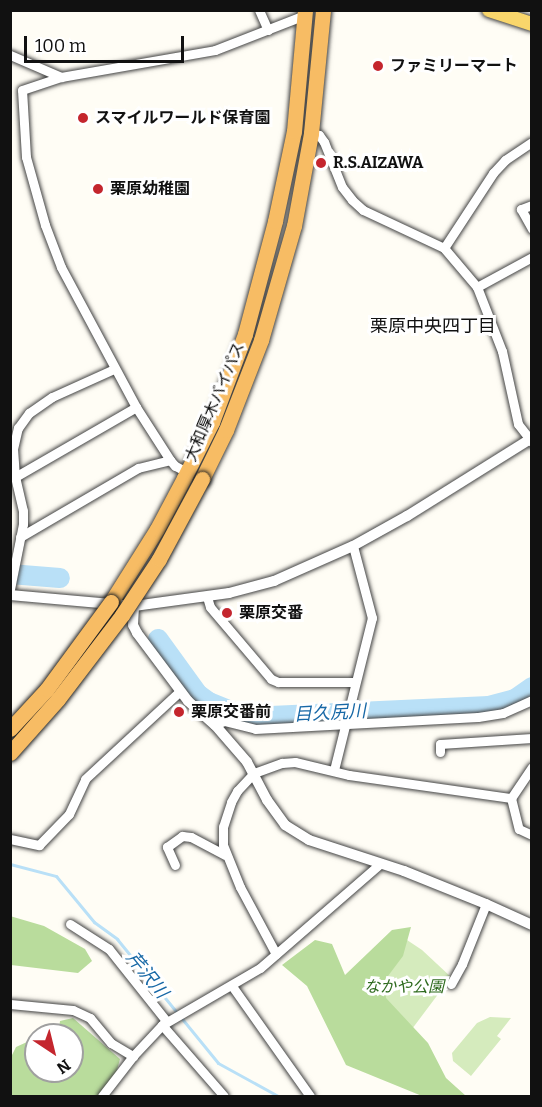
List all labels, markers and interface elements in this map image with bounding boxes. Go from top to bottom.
scale bar [27,24,188,62]
text: 100 m [35,35,86,57]
place label: ファミリーマート [390,56,518,76]
marker: ファミリーマート [371,59,385,73]
place label: スマイルワールド保育園 [95,108,271,128]
marker: スマイルワールド保育園 [76,111,90,125]
place label: R.S.AIZAWA [333,153,423,173]
marker: R.S.AIZAWA [314,156,328,170]
place label: 栗原幼稚園 [110,179,190,199]
marker: 栗原幼稚園 [91,182,105,196]
district label: 栗原中央四丁目 [370,315,496,337]
street label: 大和厚木バイパス [181,339,249,465]
place label: 栗原交番 [239,603,303,623]
marker: 栗原交番 [220,606,234,620]
water label: 目久尻川 [293,700,367,726]
place label: 栗原交番前 [191,702,271,722]
marker: 栗原交番前 [172,705,186,719]
water label: 芹沢川 [122,947,172,1003]
park label: なかや公園 [364,977,444,997]
north arrow [24,1023,84,1083]
text: N [53,1055,74,1078]

